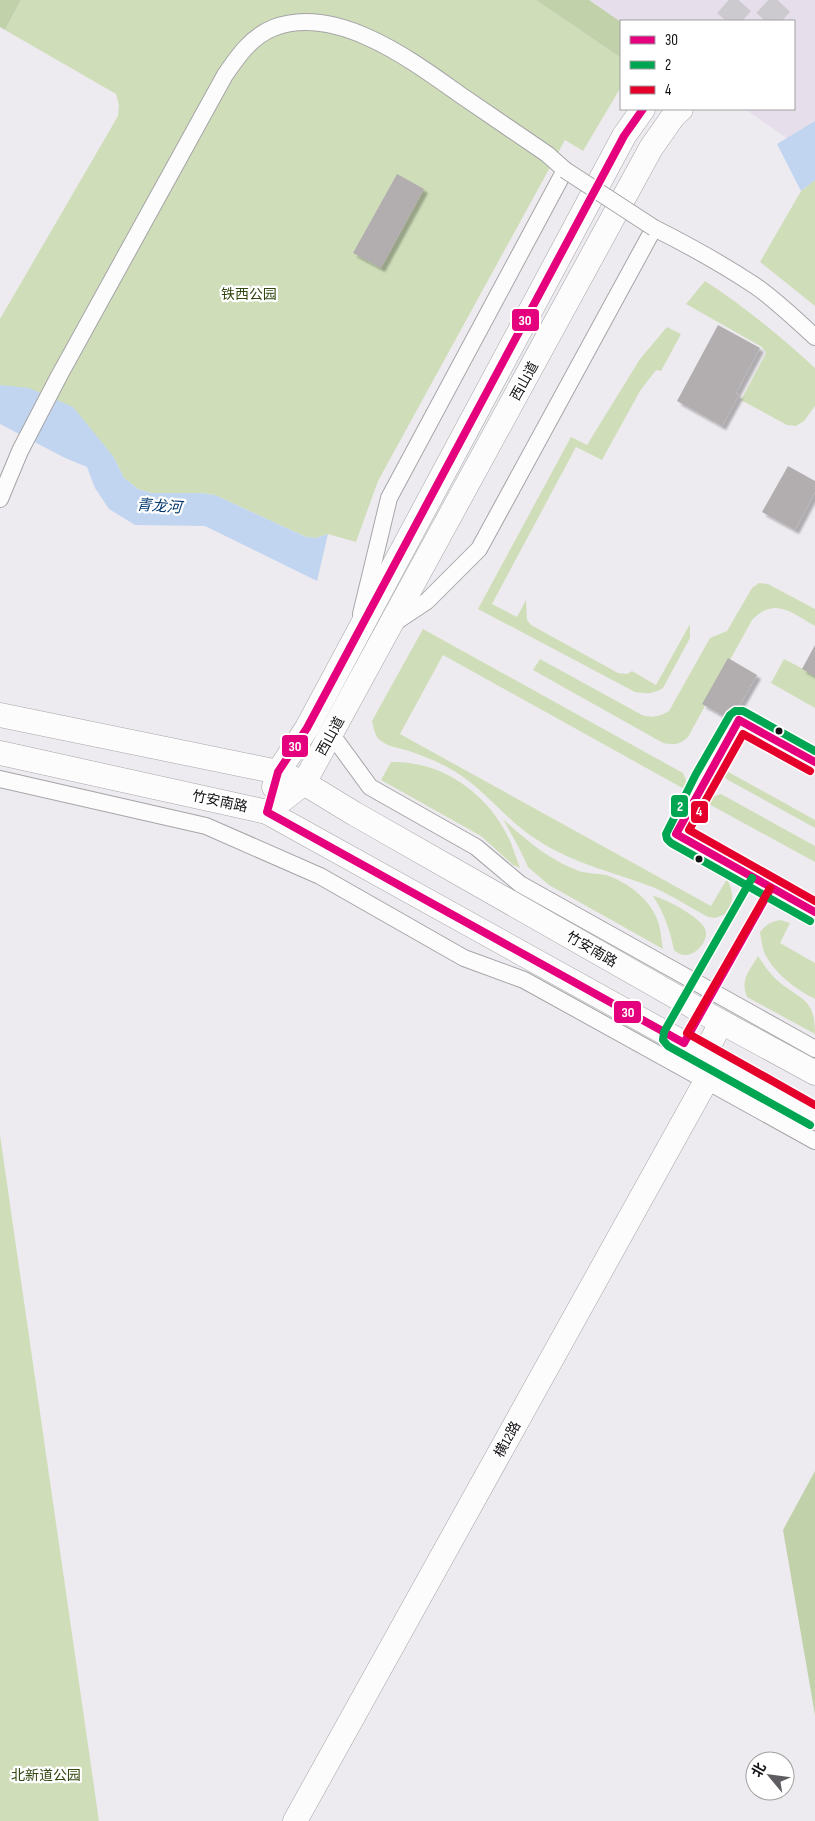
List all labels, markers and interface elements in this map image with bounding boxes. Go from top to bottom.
legend [620,20,795,110]
text: 30 [665,31,678,50]
text: 2 [665,56,671,75]
text: 4 [665,81,671,100]
park label: 铁西公园 [221,286,277,303]
line badge: 30 [511,308,540,332]
text: 30 [519,312,532,329]
street label: 西山道 [507,359,542,404]
water label: 青龙河 [136,495,185,518]
street label: 西山道 [313,714,348,759]
unlabelled marker [774,726,784,736]
line badge: 30 [281,734,309,758]
text: 30 [289,738,302,755]
street label: 竹安南路 [191,787,249,816]
line badge: 2 [670,794,689,818]
text: 2 [677,798,683,815]
line badge: 4 [690,800,709,824]
text: 4 [696,803,703,820]
unlabelled marker [694,854,704,864]
street label: 竹安南路 [563,928,620,971]
line badge: 30 [613,1000,642,1024]
text: 30 [622,1004,635,1021]
street label: 横12路 [491,1418,524,1460]
north arrow [745,1751,795,1801]
text: 北 [748,1760,770,1780]
park label: 北新道公园 [11,1767,81,1784]

